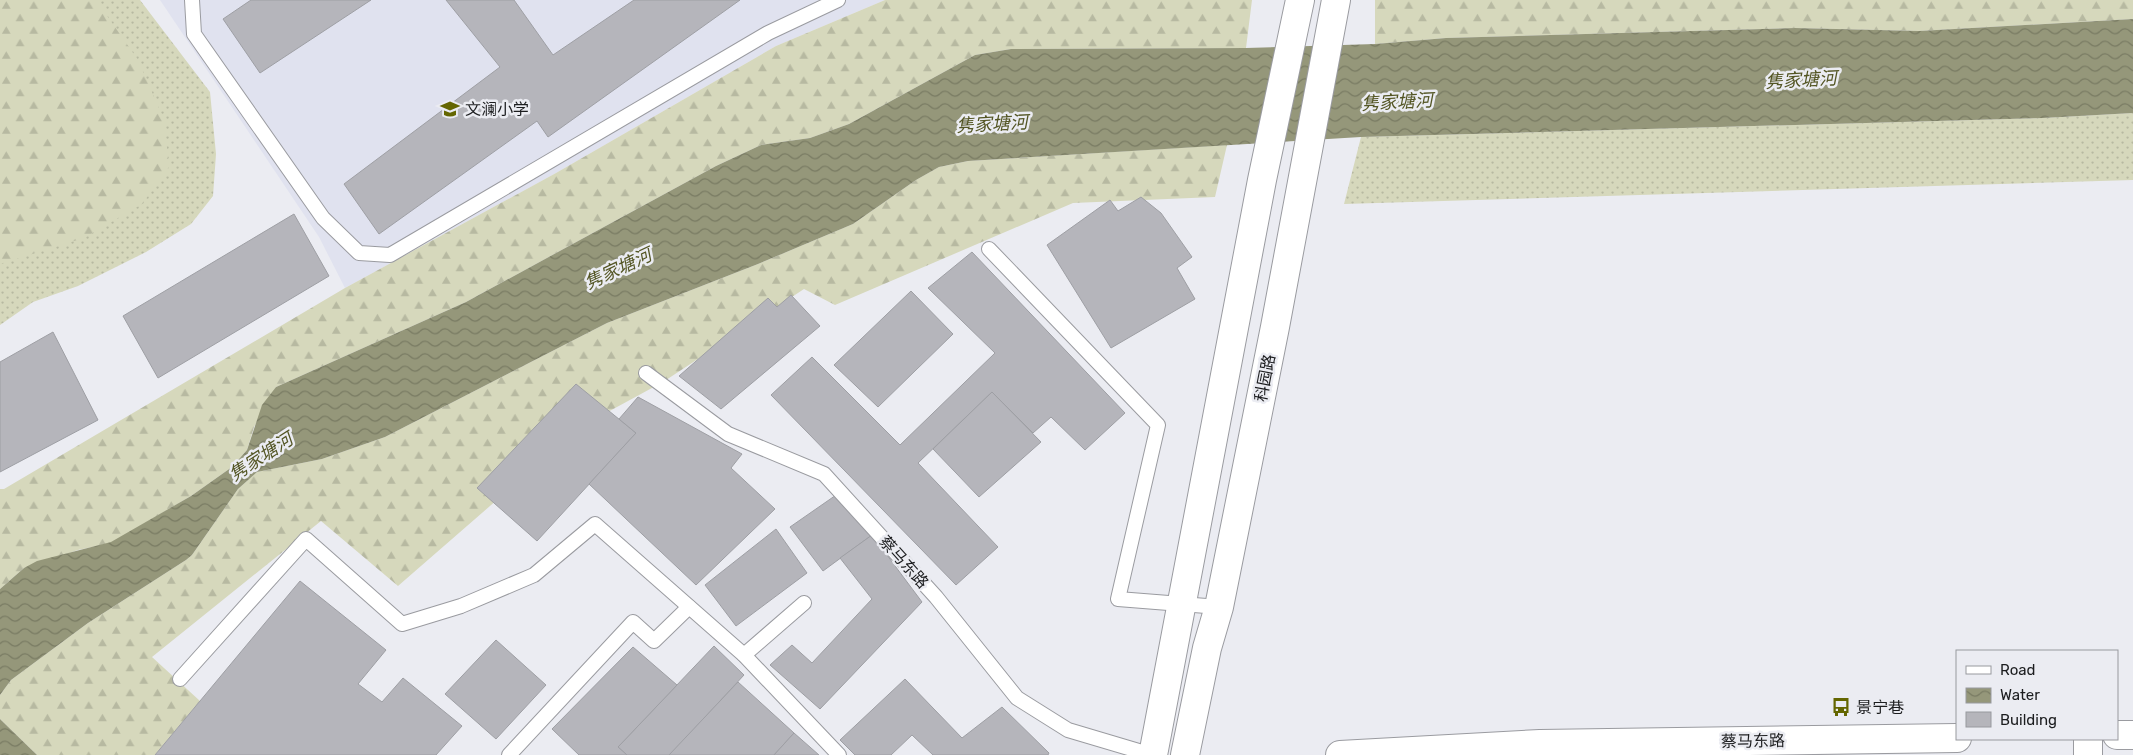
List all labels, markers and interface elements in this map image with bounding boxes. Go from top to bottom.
water label: 隽家塘河 [1764,67,1841,93]
water label: 隽家塘河 [1360,89,1437,115]
school or university icon: 文澜小学 [439,98,461,120]
place label: 文澜小学 [465,100,529,119]
water label: 隽家塘河 [955,111,1032,137]
water label: 隽家塘河 [581,243,658,294]
street label: 科园路 [1251,353,1279,403]
water label: 隽家塘河 [225,427,300,486]
street label: 蔡马东路 [876,532,932,592]
legend [1956,650,2118,740]
text: Road [2000,661,2036,679]
text: Water [2000,686,2040,704]
bus stop icon: 景宁巷 [1830,696,1852,718]
place label: 景宁巷 [1856,698,1904,717]
text: Building [2000,711,2057,729]
street label: 蔡马东路 [1721,731,1785,751]

